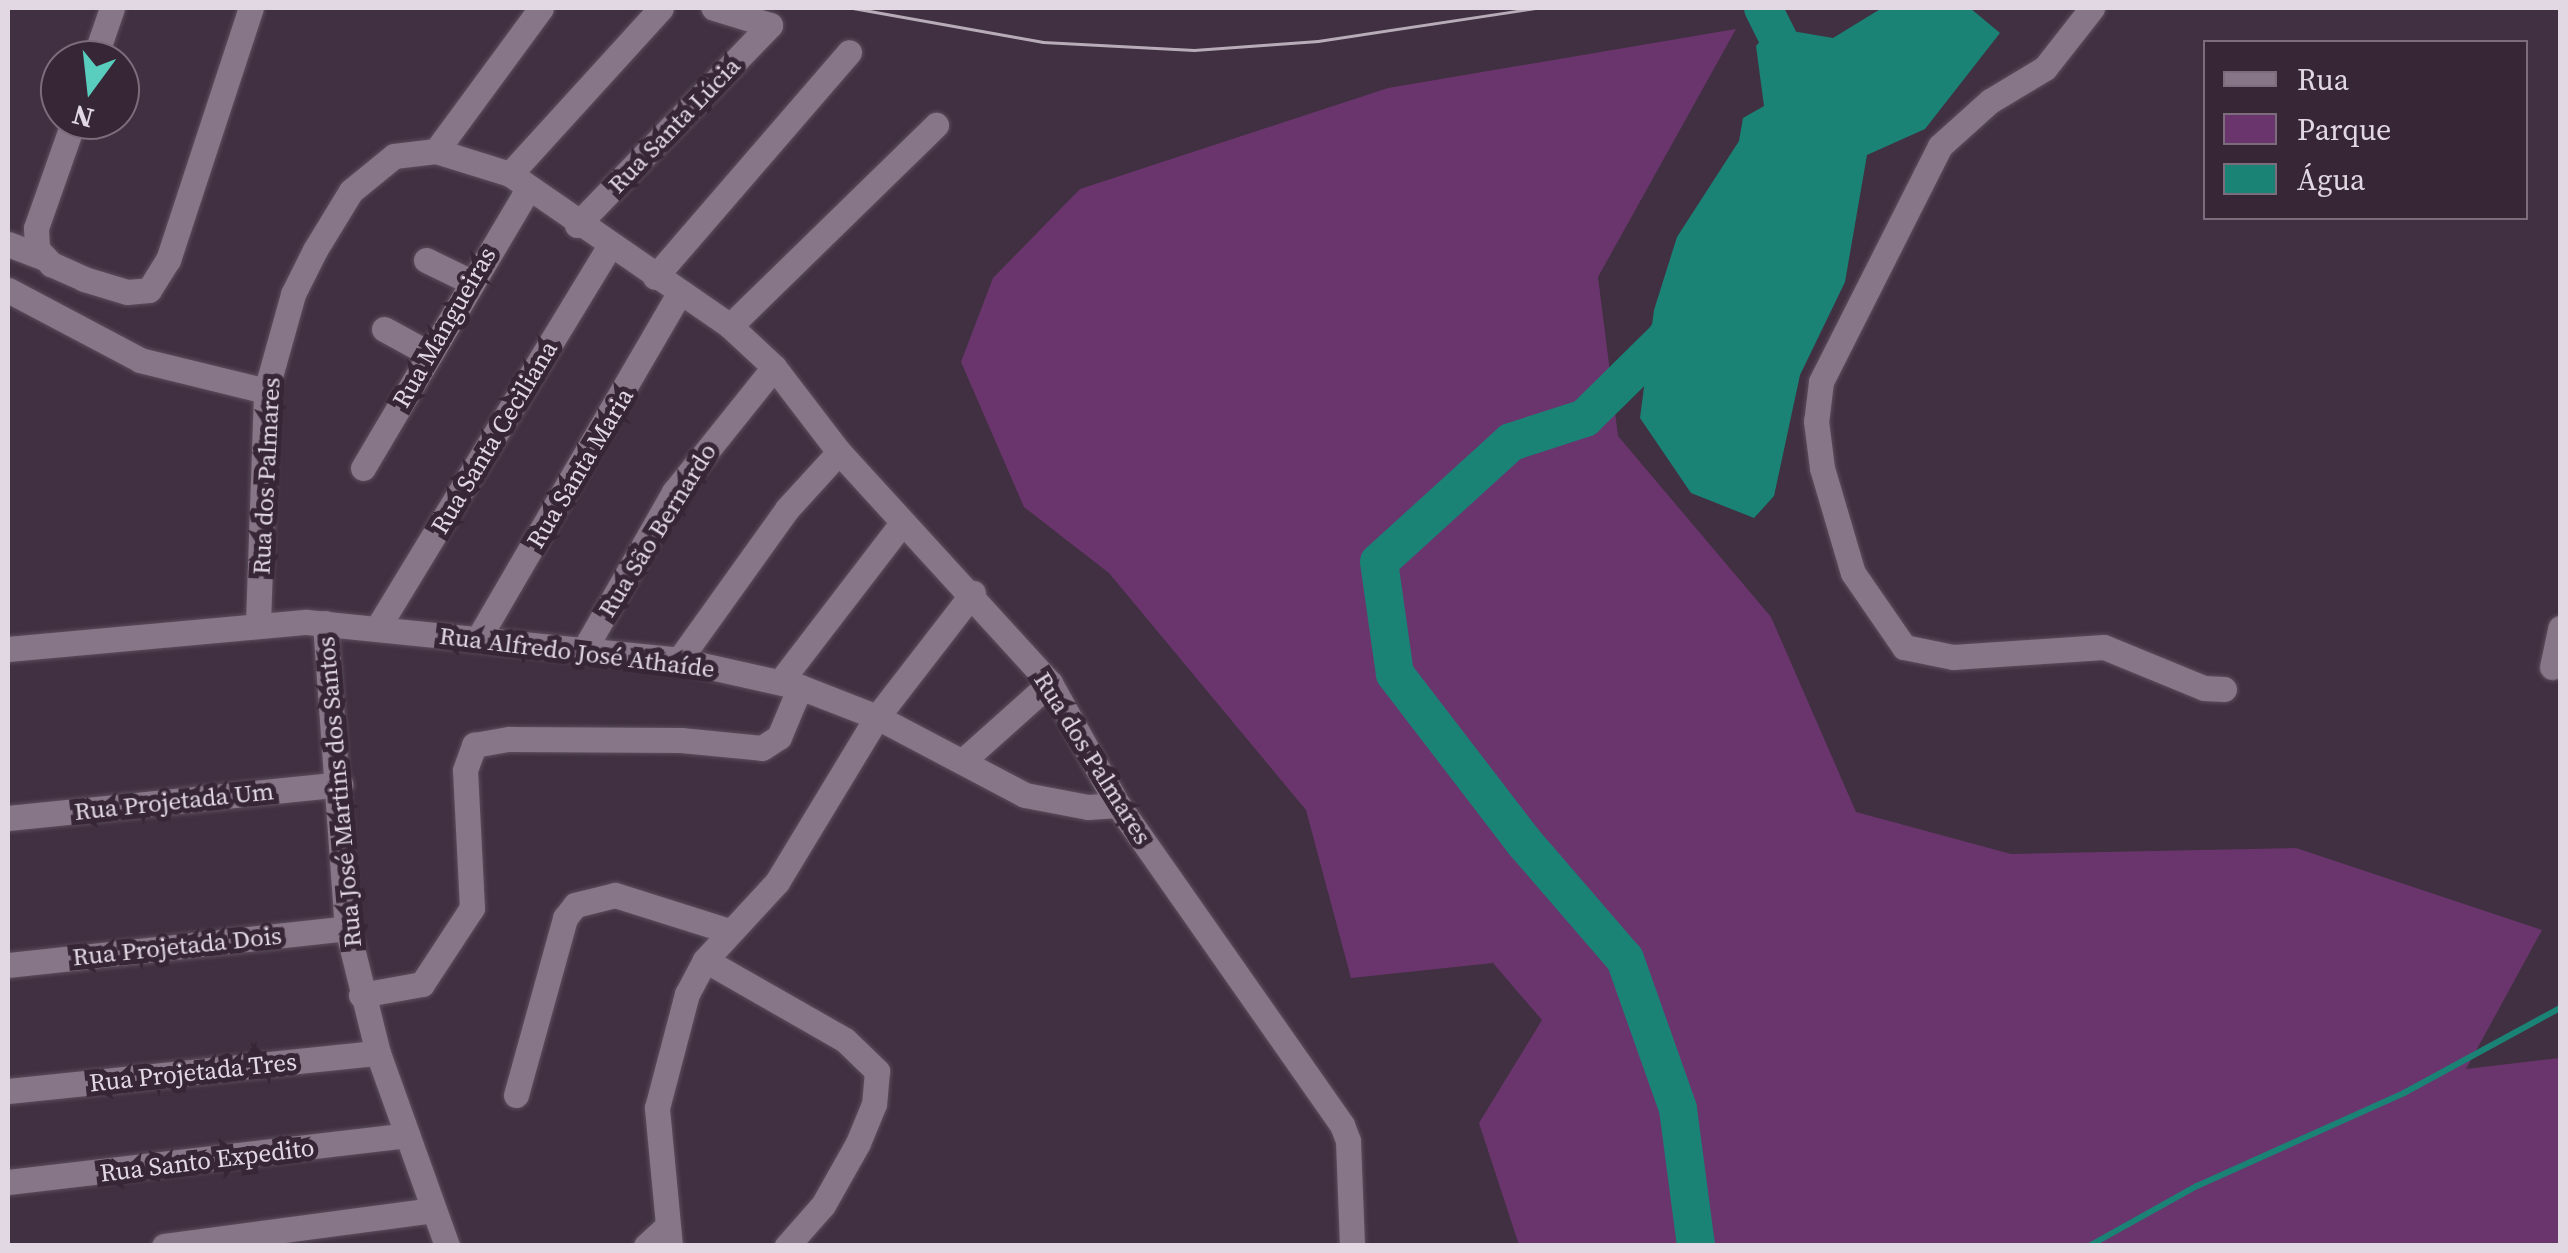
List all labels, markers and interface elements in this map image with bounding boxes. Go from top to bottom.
north arrow [40,40,140,140]
legend [2203,40,2528,220]
street label: Rua Santa Lúcia [602,51,746,199]
text: Rua [2297,59,2349,100]
text: N [68,96,98,138]
text: Parque [2297,109,2391,150]
text: Água [2297,159,2365,200]
street label: Rua Mangueiras [386,241,502,413]
street label: Rua Santa Ceciliana [425,335,563,539]
street label: Rua dos Palmares [246,377,286,575]
street label: Rua Santa Maria [520,382,640,554]
street label: Rua São Bernardo [591,438,723,622]
street label: Rua Alfredo José Athaíde [438,620,716,684]
street label: Rua José Martins dos Santos [310,635,368,949]
street label: Rua dos Palmares [1028,666,1158,850]
street label: Rua Projetada Um [73,776,275,826]
street label: Rua Projetada Dois [71,920,283,972]
street label: Rua Projetada Tres [88,1046,298,1098]
street label: Rua Santo Expedito [98,1132,316,1188]

